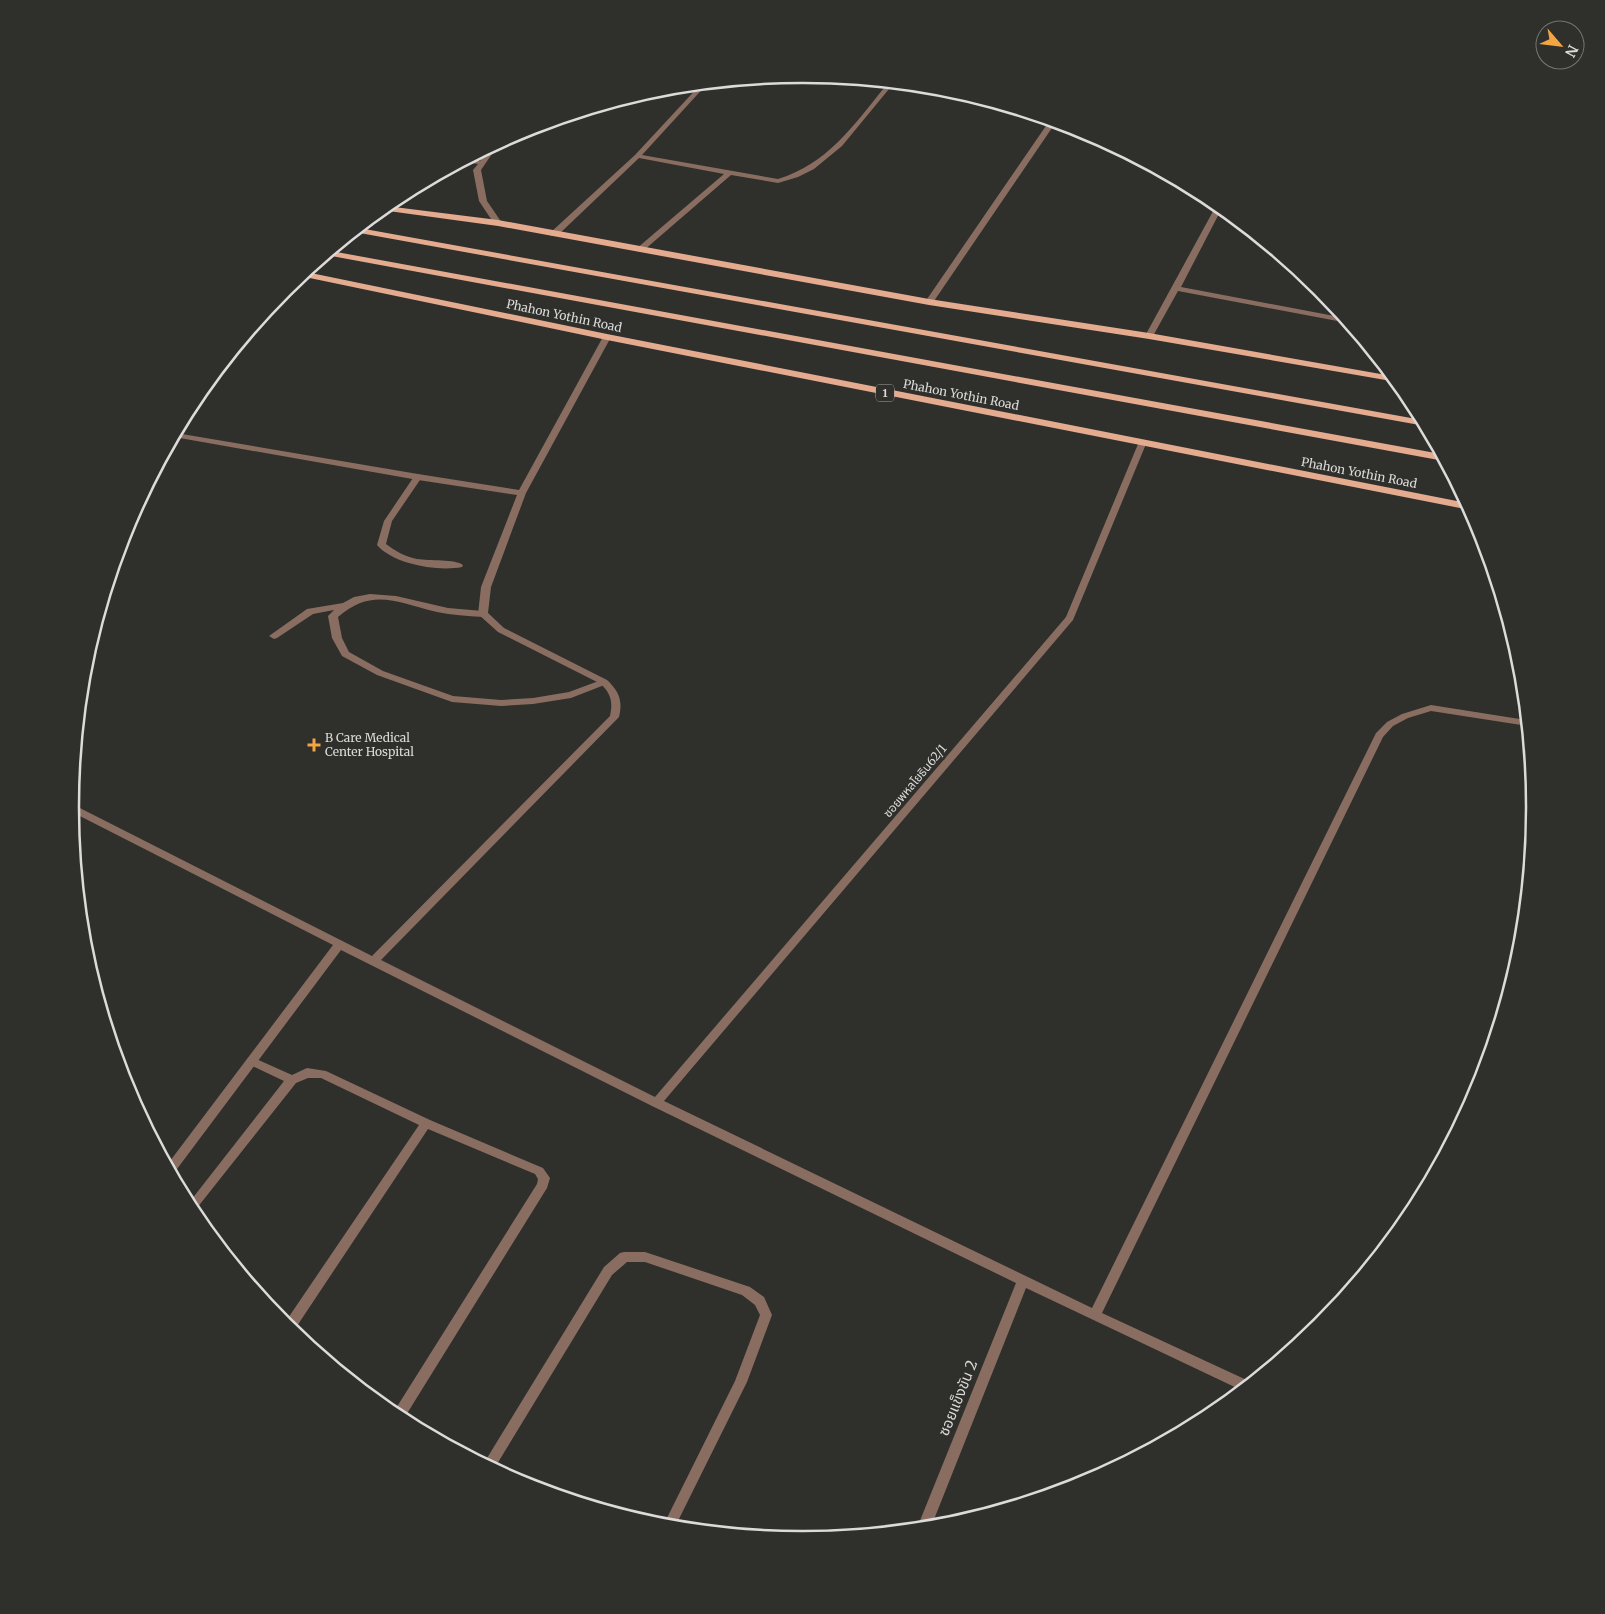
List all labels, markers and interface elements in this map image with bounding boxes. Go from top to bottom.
north arrow [1535,20,1585,70]
text: N [1561,42,1582,60]
street label: Phahon Yothin Road [505,296,623,335]
street label: Phahon Yothin Road [902,376,1020,413]
road number: 1 [876,384,894,402]
street label: Phahon Yothin Road [1300,454,1418,491]
place label: B Care Medical Center Hospital [325,730,414,759]
marker: B Care Medical Center Hospital [307,738,321,752]
street label: ซอยพหลโยธิน62/1 [880,741,950,820]
street label: ซอยแข็งขัน 2 [934,1357,981,1439]

